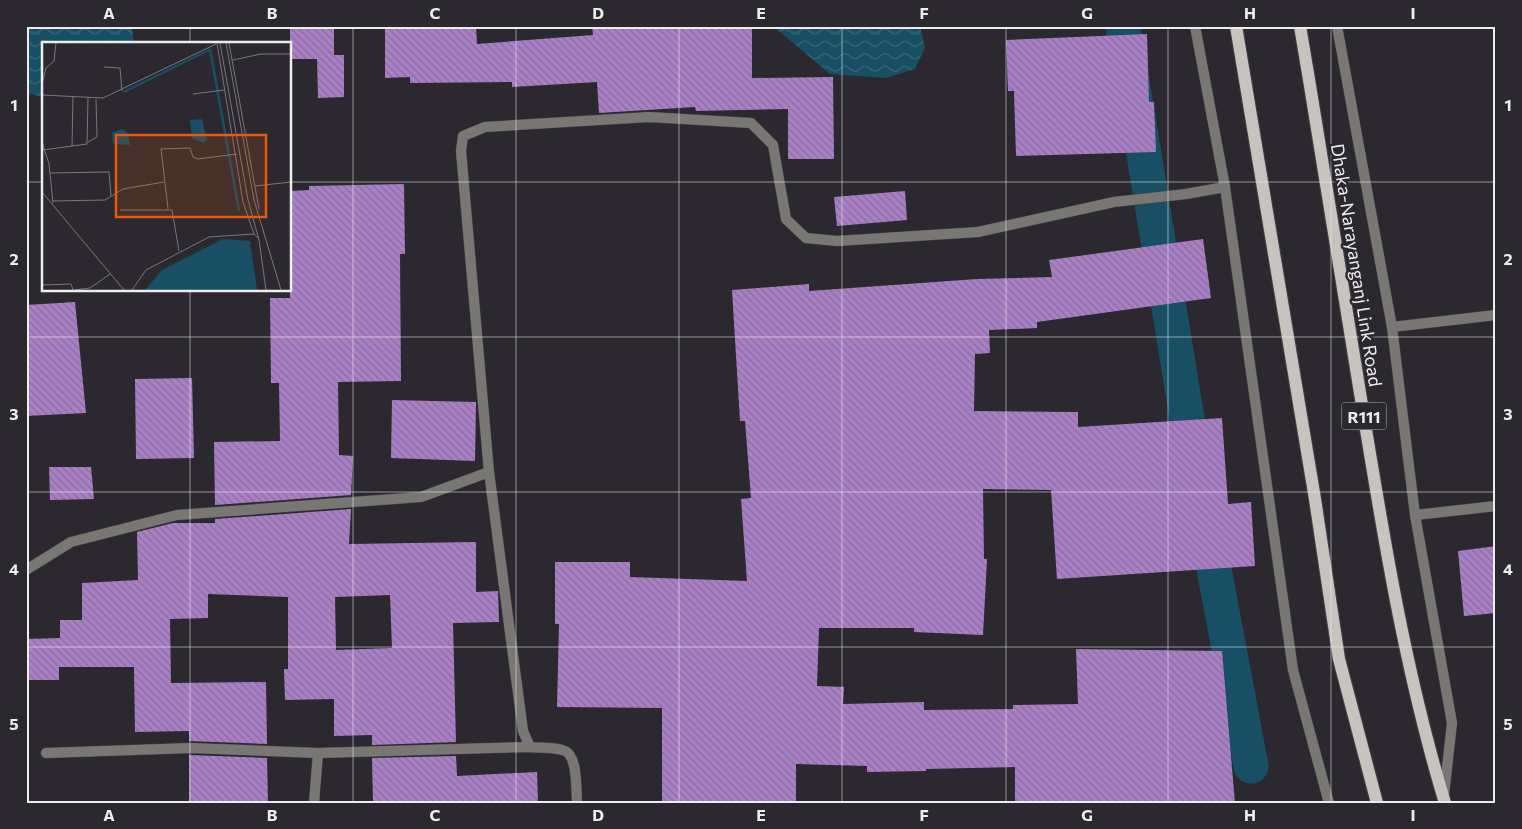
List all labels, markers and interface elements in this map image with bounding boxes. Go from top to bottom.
text: A [103,3,115,22]
text: B [267,3,278,22]
text: C [430,3,441,22]
text: D [592,3,604,22]
text: E [756,3,766,22]
text: F [919,3,929,22]
text: G [1081,3,1093,22]
text: H [1244,3,1256,22]
text: I [1410,3,1416,22]
inset map [42,42,291,291]
text: 1 [10,95,18,114]
text: 1 [1504,95,1512,114]
street label: Dhaka-Narayanganj Link Road [1327,142,1387,388]
text: 2 [9,249,19,268]
text: 2 [1503,249,1513,268]
road number: R111 [1342,402,1386,430]
text: 3 [9,404,19,423]
text: 3 [1503,404,1513,423]
text: 4 [9,559,19,578]
text: 4 [1503,559,1513,578]
text: 5 [9,714,19,733]
text: 5 [1503,714,1513,733]
text: A [103,805,115,824]
text: B [267,805,278,824]
text: C [430,805,441,824]
text: D [592,805,604,824]
text: E [756,805,766,824]
text: F [919,805,929,824]
text: G [1081,805,1093,824]
text: H [1244,805,1256,824]
text: I [1410,805,1416,824]

